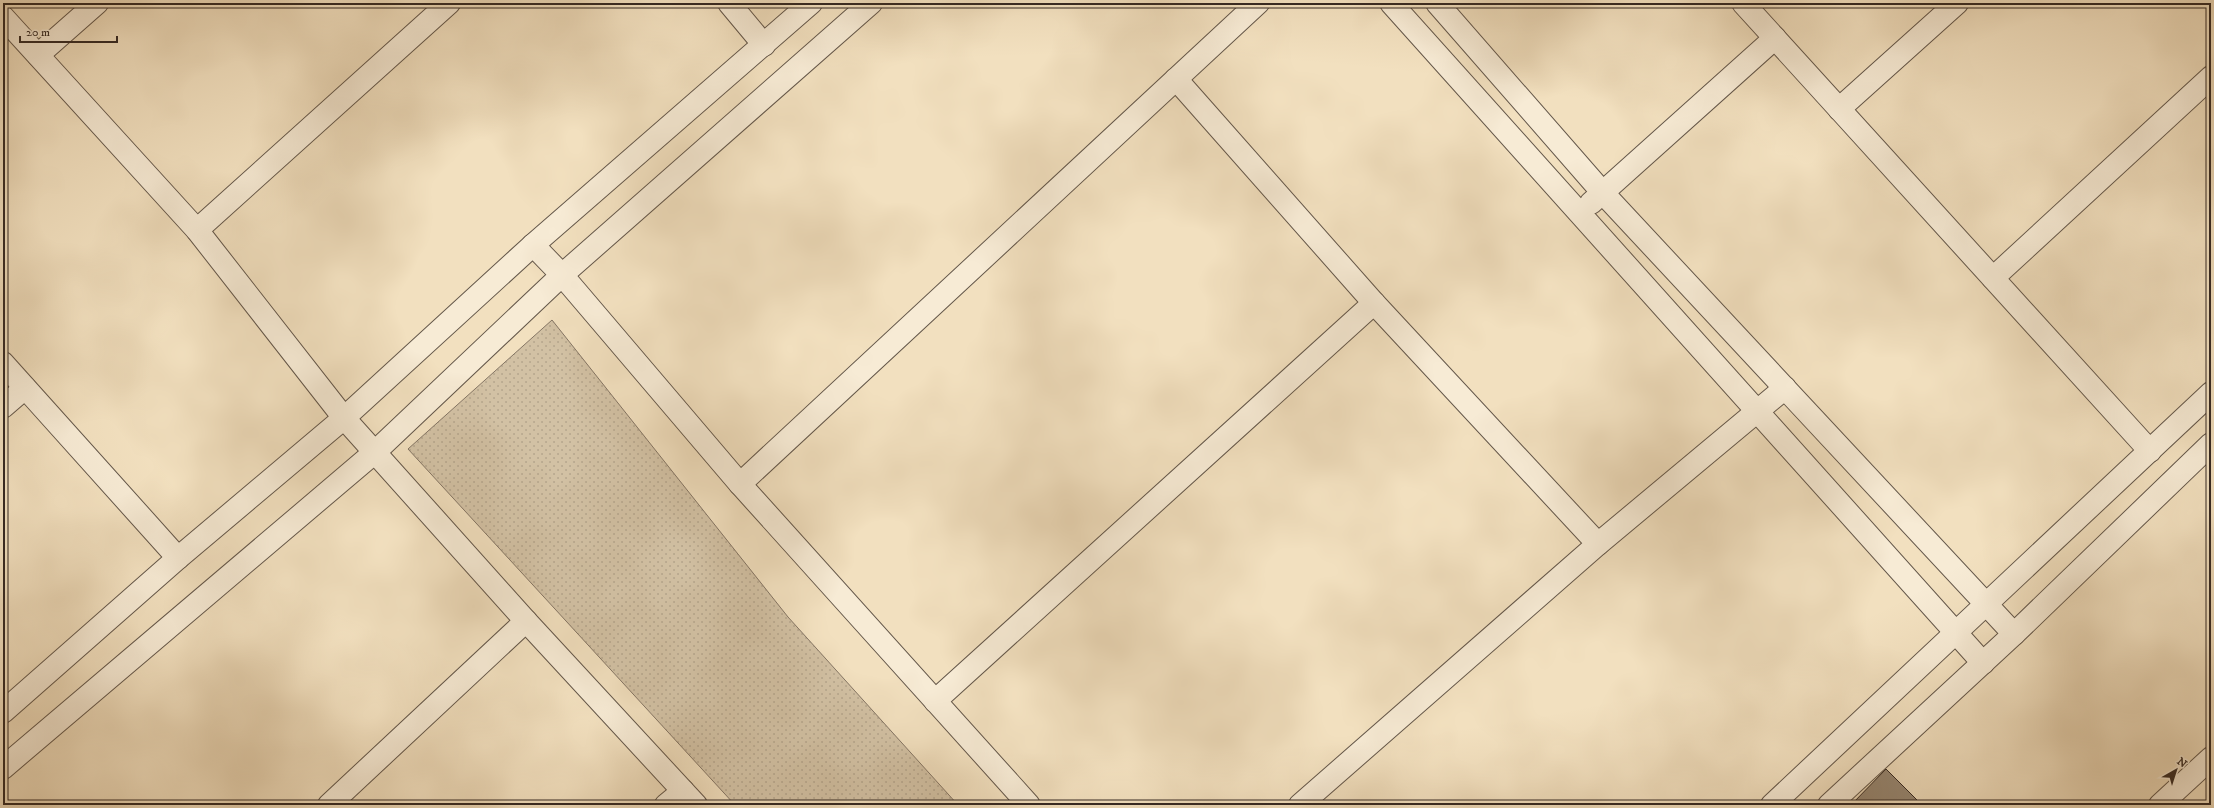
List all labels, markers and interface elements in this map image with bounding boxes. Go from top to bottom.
scale bar [20,18,117,44]
text: 20 m [26,25,50,40]
north arrow [2156,750,2196,790]
text: N [2174,755,2190,771]

